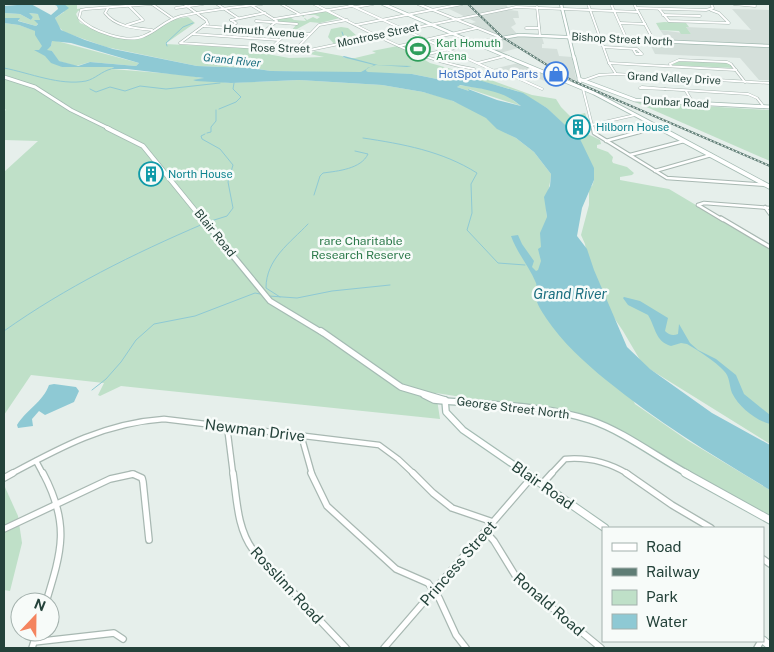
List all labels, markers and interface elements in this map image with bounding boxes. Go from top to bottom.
street label: Montrose Street [336,20,420,50]
street label: Homuth Avenue [223,22,305,40]
street label: Bishop Street North [571,30,673,48]
sports icon: Karl Homuth Arena [405,36,431,62]
place label: Karl Homuth Arena [436,37,501,62]
street label: Rose Street [250,41,310,55]
water label: Grand River [203,51,262,69]
shop icon: HotSpot Auto Parts [543,61,569,87]
place label: HotSpot Auto Parts [439,68,538,80]
street label: Grand Valley Drive [627,70,721,86]
street label: Dunbar Road [643,94,709,110]
building icon: Hilborn House [565,114,591,140]
place label: Hilborn House [596,121,669,133]
building icon: North House [138,161,164,187]
place label: North House [168,168,233,180]
street label: Blair Road [192,206,238,260]
park label: rare Charitable Research Reserve [311,234,411,262]
water label: Grand River [533,286,608,302]
street label: George Street North [456,394,570,422]
street label: Newman Drive [204,415,306,445]
street label: Blair Road [509,457,577,513]
street label: Princess Street [416,517,500,609]
legend [602,527,764,642]
text: Road [646,538,682,555]
street label: Rosslinn Road [247,543,327,627]
text: Railway [646,563,700,580]
street label: Ronald Road [510,569,588,639]
text: Park [646,588,678,605]
north arrow [10,592,60,642]
text: N [32,595,48,614]
text: Water [646,613,688,630]

